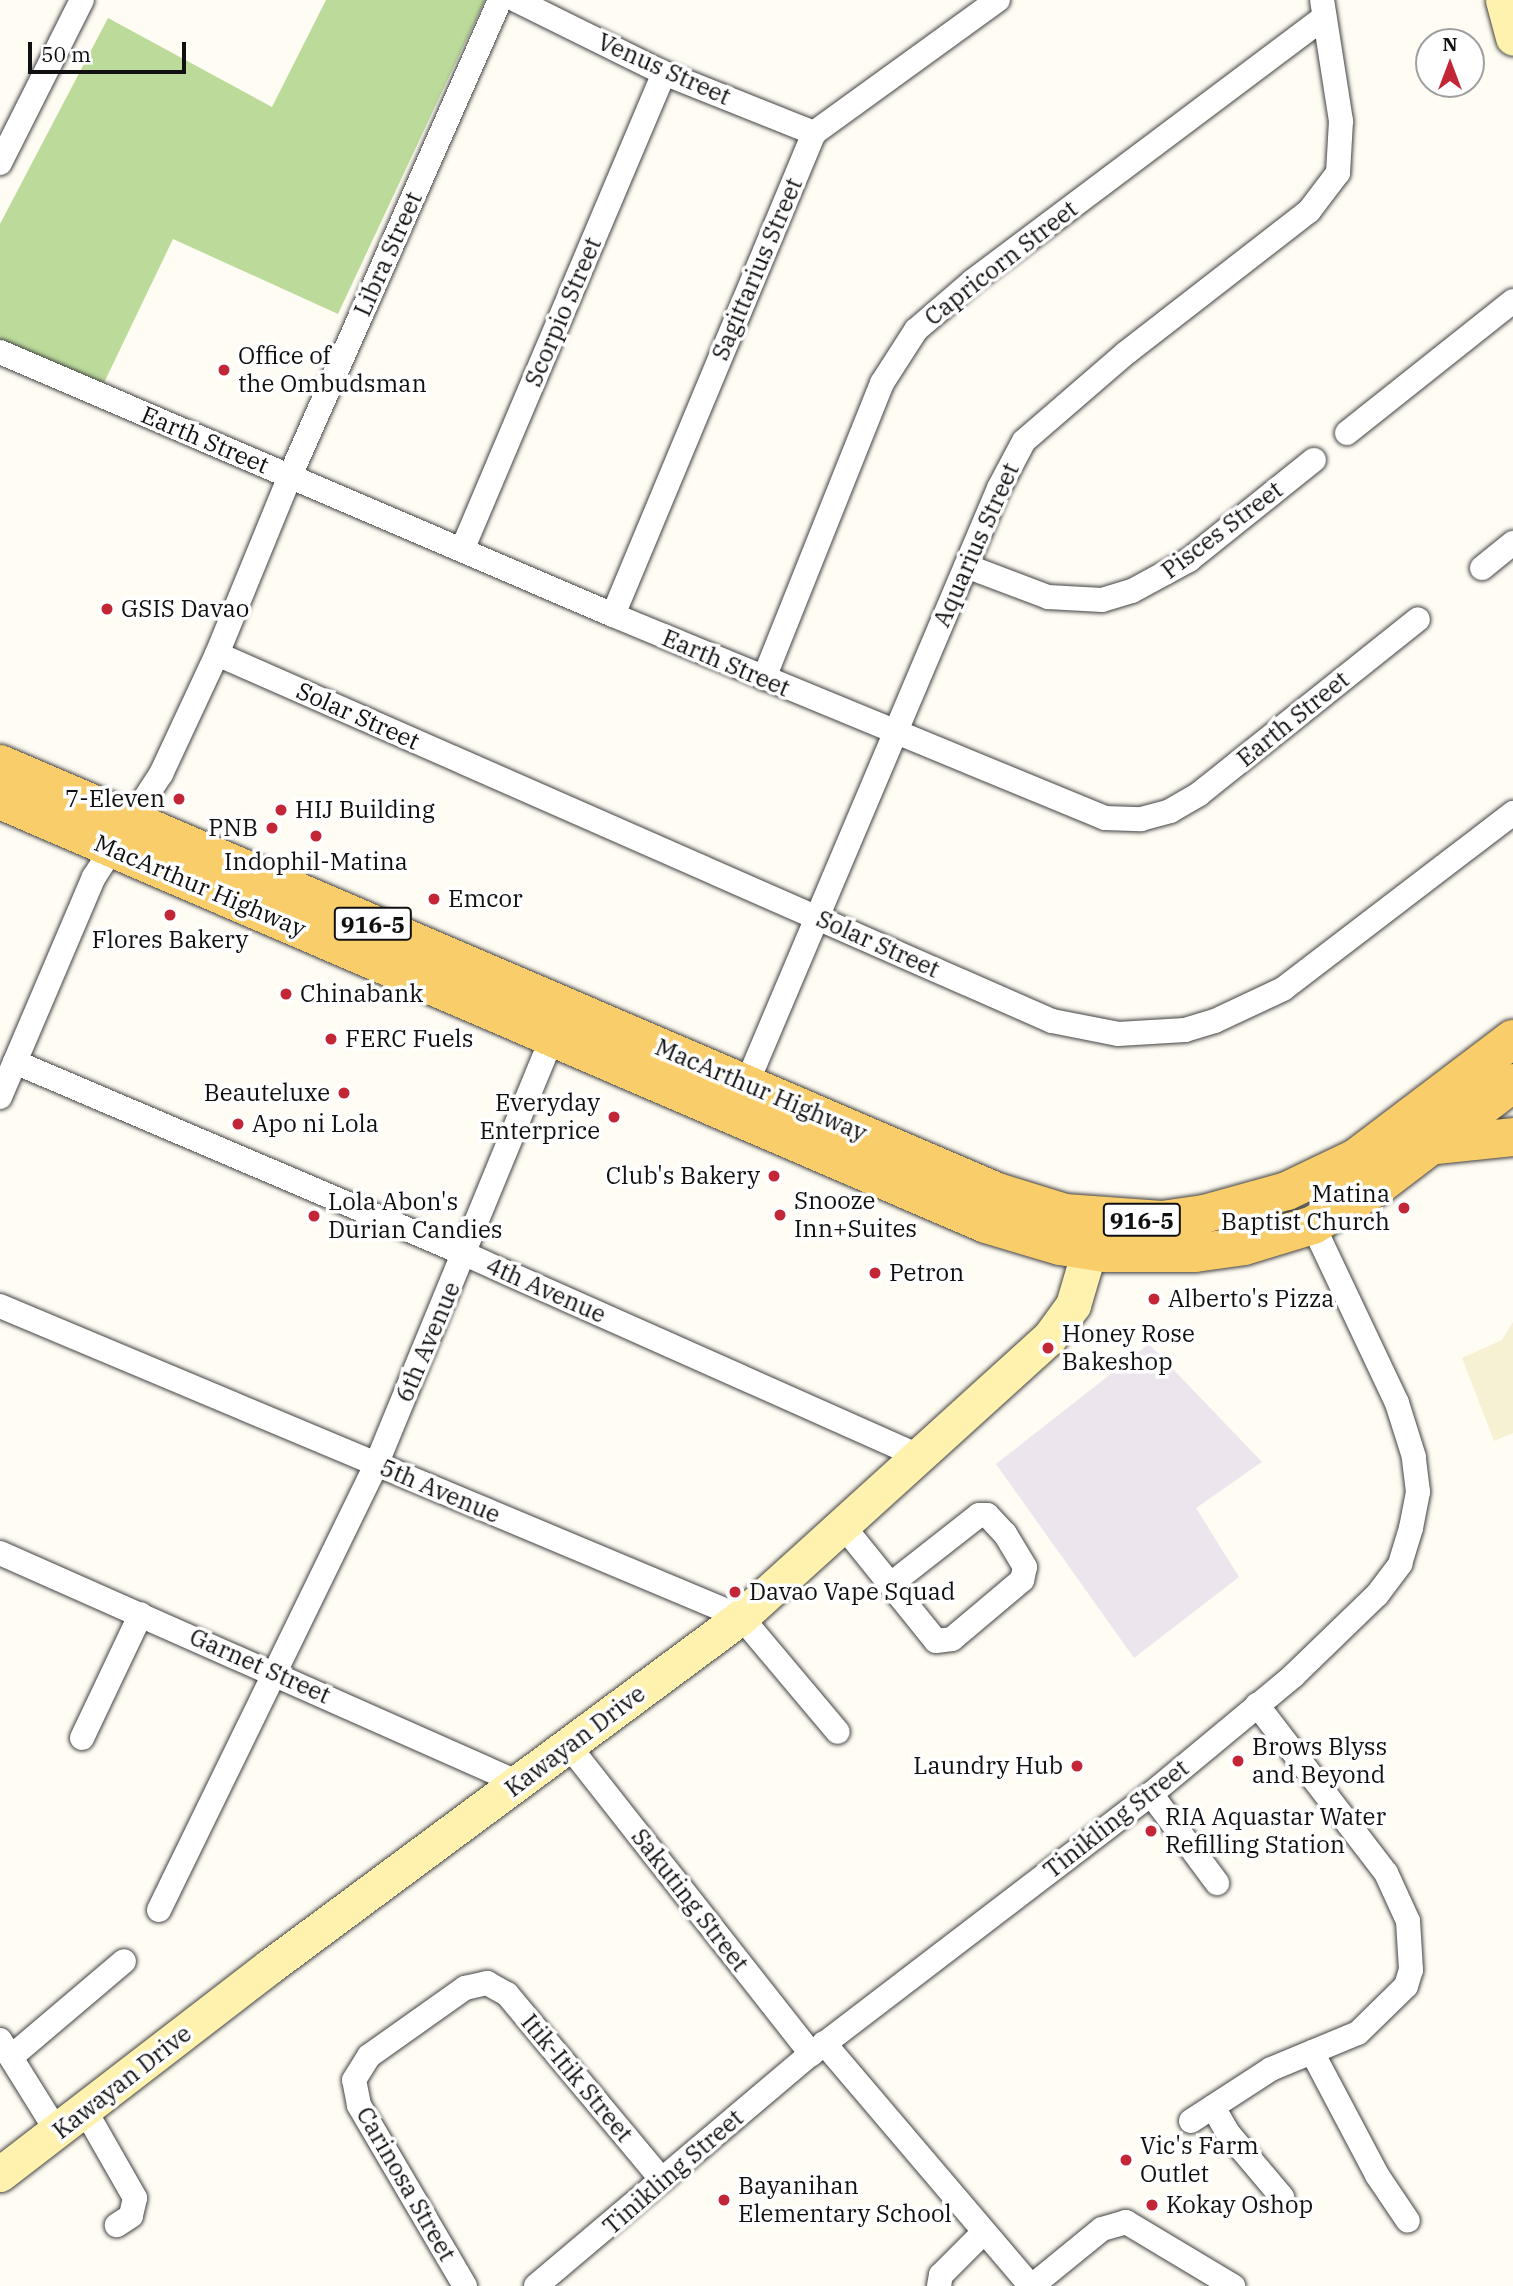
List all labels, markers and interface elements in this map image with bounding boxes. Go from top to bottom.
street label: Venus Street [593,27,735,111]
scale bar [32,28,189,72]
north arrow [1415,28,1485,98]
text: N [1442,32,1458,56]
text: 50 m [41,40,91,68]
street label: Sagittarius Street [706,174,808,364]
street label: Libra Street [348,187,428,321]
street label: Capricorn Street [919,194,1083,332]
street label: Scorpio Street [519,233,607,391]
place label: Office of the Ombudsman [238,342,427,398]
marker: Office of the Ombudsman [216,362,232,378]
street label: Earth Street [137,400,273,480]
street label: Aquarius Street [927,459,1025,631]
street label: Pisces Street [1156,475,1288,585]
place label: GSIS Davao [121,595,249,623]
marker: GSIS Davao [99,601,115,617]
street label: Earth Street [658,623,794,703]
street label: Earth Street [1231,665,1355,773]
street label: Solar Street [292,676,424,756]
place label: 7-Eleven [65,785,165,813]
marker: 7-Eleven [171,791,187,807]
place label: HIJ Building [295,796,435,824]
marker: HIJ Building [273,802,289,818]
place label: PNB [208,814,258,842]
marker: PNB [264,820,280,836]
street label: MacArthur Highway [90,828,310,944]
marker: Indophil-Matina [308,828,324,844]
place label: Indophil-Matina [224,848,408,876]
place label: Emcor [448,885,523,913]
marker: Emcor [426,891,442,907]
road number: 916-5 [333,904,413,944]
street label: Solar Street [812,904,944,984]
marker: Flores Bakery [162,907,178,923]
place label: Flores Bakery [92,926,248,954]
place label: Chinabank [300,980,423,1008]
marker: Chinabank [278,986,294,1002]
place label: FERC Fuels [345,1025,473,1053]
marker: FERC Fuels [323,1031,339,1047]
street label: MacArthur Highway [651,1032,871,1148]
place label: Beauteluxe [204,1079,330,1107]
marker: Beauteluxe [336,1085,352,1101]
place label: Everyday Enterprice [479,1089,600,1145]
marker: Everyday Enterprice [606,1109,622,1125]
place label: Apo ni Lola [252,1110,379,1138]
marker: Apo ni Lola [230,1116,246,1132]
place label: Club's Bakery [606,1162,760,1190]
marker: Club's Bakery [766,1168,782,1184]
place label: Matina Baptist Church [1221,1180,1390,1236]
place label: Snooze Inn+Suites [794,1187,917,1243]
place label: Lola Abon's Durian Candies [328,1188,503,1244]
road number: 916-5 [1102,1200,1182,1240]
marker: Matina Baptist Church [1396,1200,1412,1216]
marker: Snooze Inn+Suites [772,1207,788,1223]
marker: Lola Abon's Durian Candies [306,1208,322,1224]
street label: 4th Avenue [482,1251,610,1329]
place label: Petron [889,1259,964,1287]
marker: Petron [867,1265,883,1281]
street label: 6th Avenue [390,1278,466,1406]
place label: Alberto's Pizza [1168,1285,1334,1313]
marker: Alberto's Pizza [1146,1291,1162,1307]
place label: Honey Rose Bakeshop [1062,1320,1195,1376]
marker: Honey Rose Bakeshop [1040,1340,1056,1356]
street label: 5th Avenue [376,1453,504,1529]
place label: Davao Vape Squad [749,1578,955,1606]
marker: Davao Vape Squad [727,1584,743,1600]
street label: Garnet Street [185,1622,335,1710]
street label: Kawayan Drive [499,1679,651,1803]
place label: Brows Blyss and Beyond [1252,1733,1387,1789]
place label: Laundry Hub [913,1752,1063,1780]
street label: Tinikling Street [1038,1753,1194,1885]
marker: Brows Blyss and Beyond [1230,1753,1246,1769]
marker: Laundry Hub [1069,1758,1085,1774]
place label: RIA Aquastar Water Refilling Station [1165,1803,1386,1859]
street label: Sakuting Street [625,1823,755,1977]
marker: RIA Aquastar Water Refilling Station [1143,1823,1159,1839]
street label: Itik-Itik Street [515,2008,639,2148]
street label: Kawayan Drive [47,2019,197,2145]
street label: Carinosa Street [350,2102,462,2266]
street label: Tinikling Street [597,2103,749,2241]
place label: Vic's Farm Outlet [1140,2132,1259,2188]
marker: Vic's Farm Outlet [1118,2152,1134,2168]
place label: Bayanihan Elementary School [738,2172,952,2228]
place label: Kokay Oshop [1166,2191,1313,2219]
marker: Bayanihan Elementary School [716,2192,732,2208]
marker: Kokay Oshop [1144,2197,1160,2213]

